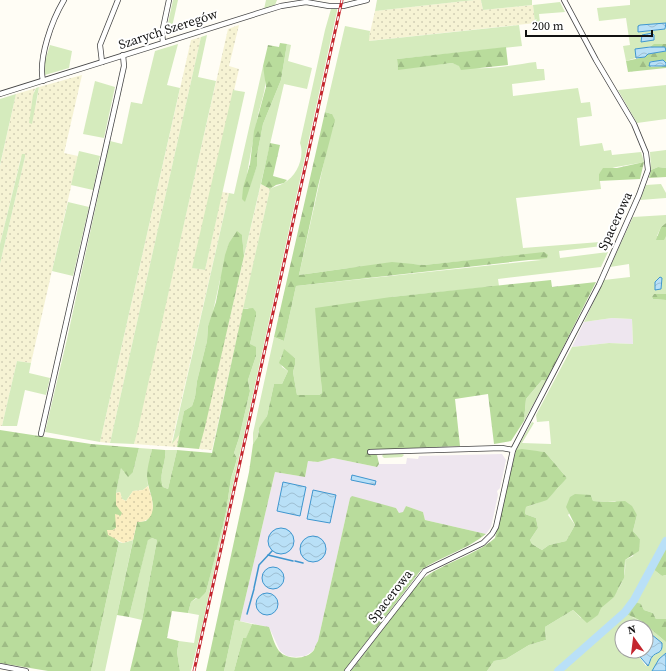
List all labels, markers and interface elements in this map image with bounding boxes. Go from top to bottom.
street label: Szarych Szeregów [116,5,220,53]
scale bar [526,12,652,38]
text: 200 m [532,18,564,34]
street label: Spacerowa [594,189,636,253]
street label: Spacerowa [364,566,416,626]
north arrow [614,619,654,659]
text: N [626,622,637,638]

